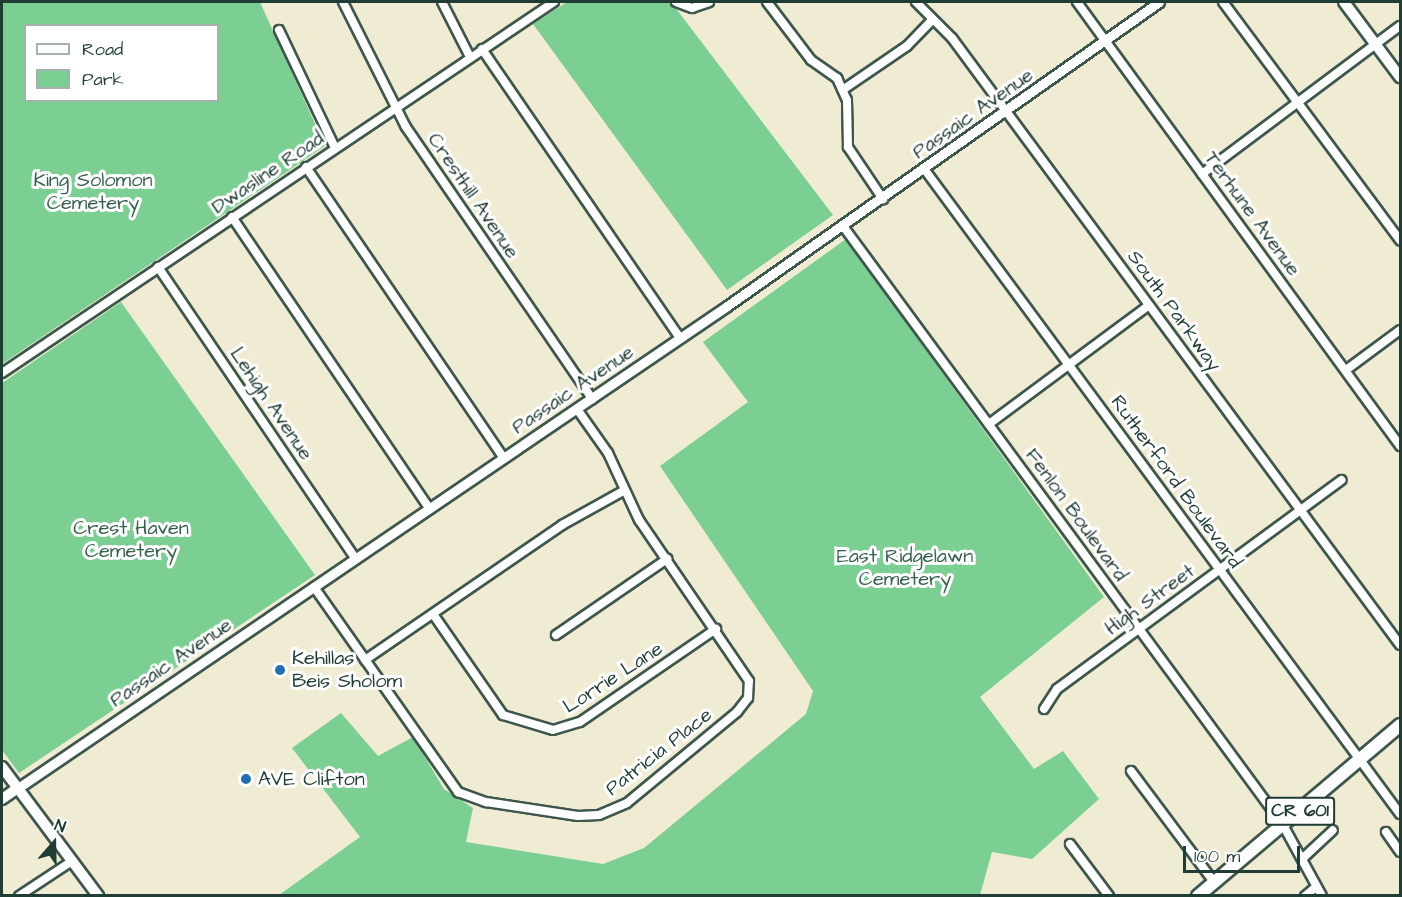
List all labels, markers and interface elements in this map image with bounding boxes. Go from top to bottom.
legend [24,24,219,102]
text: Road [82,37,123,62]
street label: Passaic Avenue [908,63,1038,165]
text: Park [82,67,124,92]
street label: Dwasline Road [207,127,329,219]
street label: Cresthill Avenue [422,129,524,263]
street label: Terhune Avenue [1199,147,1305,281]
park label: King Solomon Cemetery [34,168,152,215]
street label: South Parkway [1122,246,1226,376]
street label: Passaic Avenue [507,340,639,440]
street label: Lehigh Avenue [224,343,318,465]
street label: Rutherford Boulevard [1105,391,1247,573]
street label: Fenlon Boulevard [1020,444,1132,586]
park label: Crest Haven Cemetery [73,517,189,564]
park label: East Ridgelawn Cemetery [837,545,973,592]
street label: High Street [1100,559,1200,641]
street label: Passaic Avenue [105,613,237,713]
street label: Lorrie Lane [559,637,667,719]
place label: Kehillas Beis Sholom [292,646,402,693]
marker: Kehillas Beis Sholom [273,663,287,677]
street label: Patricia Place [601,703,717,801]
place label: AVE Clifton [258,767,365,791]
marker: AVE Clifton [239,772,253,786]
road number: CR 601 [1264,796,1336,826]
north arrow [24,813,84,873]
text: N [52,814,69,838]
scale bar [1186,834,1303,872]
text: 100 m [1194,844,1240,869]

